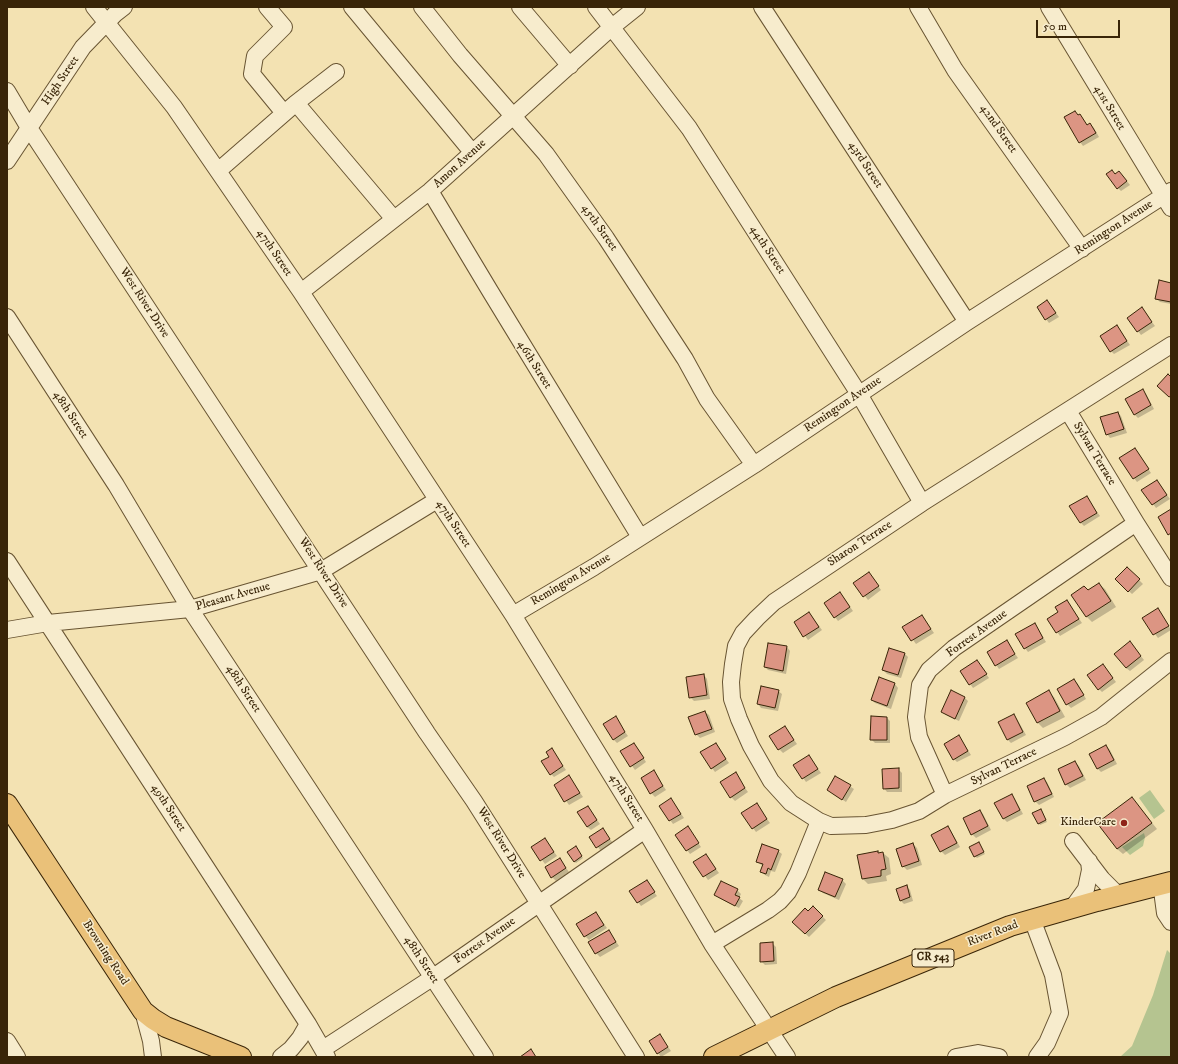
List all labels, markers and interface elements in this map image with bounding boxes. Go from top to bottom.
scale bar [1038,12,1122,38]
text: 50 m [1043,19,1067,34]
street label: High Street [39,54,83,108]
street label: 41st Street [1090,83,1128,133]
street label: 42nd Street [976,102,1020,156]
street label: Amon Avenue [431,137,489,191]
street label: 43rd Street [845,139,885,191]
street label: Remington Avenue [1072,197,1156,259]
street label: 45th Street [578,202,620,254]
street label: 44th Street [746,223,788,277]
street label: 47th Street [253,227,295,279]
street label: West River Drive [116,265,172,341]
street label: 46th Street [514,338,554,392]
street label: Remington Avenue [802,374,884,436]
street label: 48th Street [49,388,91,442]
street label: Sylvan Terrace [1069,420,1119,488]
street label: 47th Street [432,497,474,551]
street label: Sharon Terrace [825,518,895,570]
street label: West River Drive [295,535,351,611]
street label: Remington Avenue [529,551,613,609]
street label: Pleasant Avenue [194,579,272,615]
street label: Forrest Avenue [944,607,1010,661]
street label: 48th Street [222,662,264,716]
street label: Sylvan Terrace [969,745,1039,789]
street label: 47th Street [606,771,646,825]
street label: 49th Street [147,781,189,835]
street label: West River Drive [473,805,529,881]
place label: KinderCare [1060,816,1116,830]
marker: KinderCare [1119,818,1129,828]
street label: Forrest Avenue [452,915,518,967]
street label: Browning Road [79,918,131,988]
street label: River Road [966,918,1020,950]
street label: 48th Street [400,933,442,987]
road number: CR 543 [912,949,954,967]

